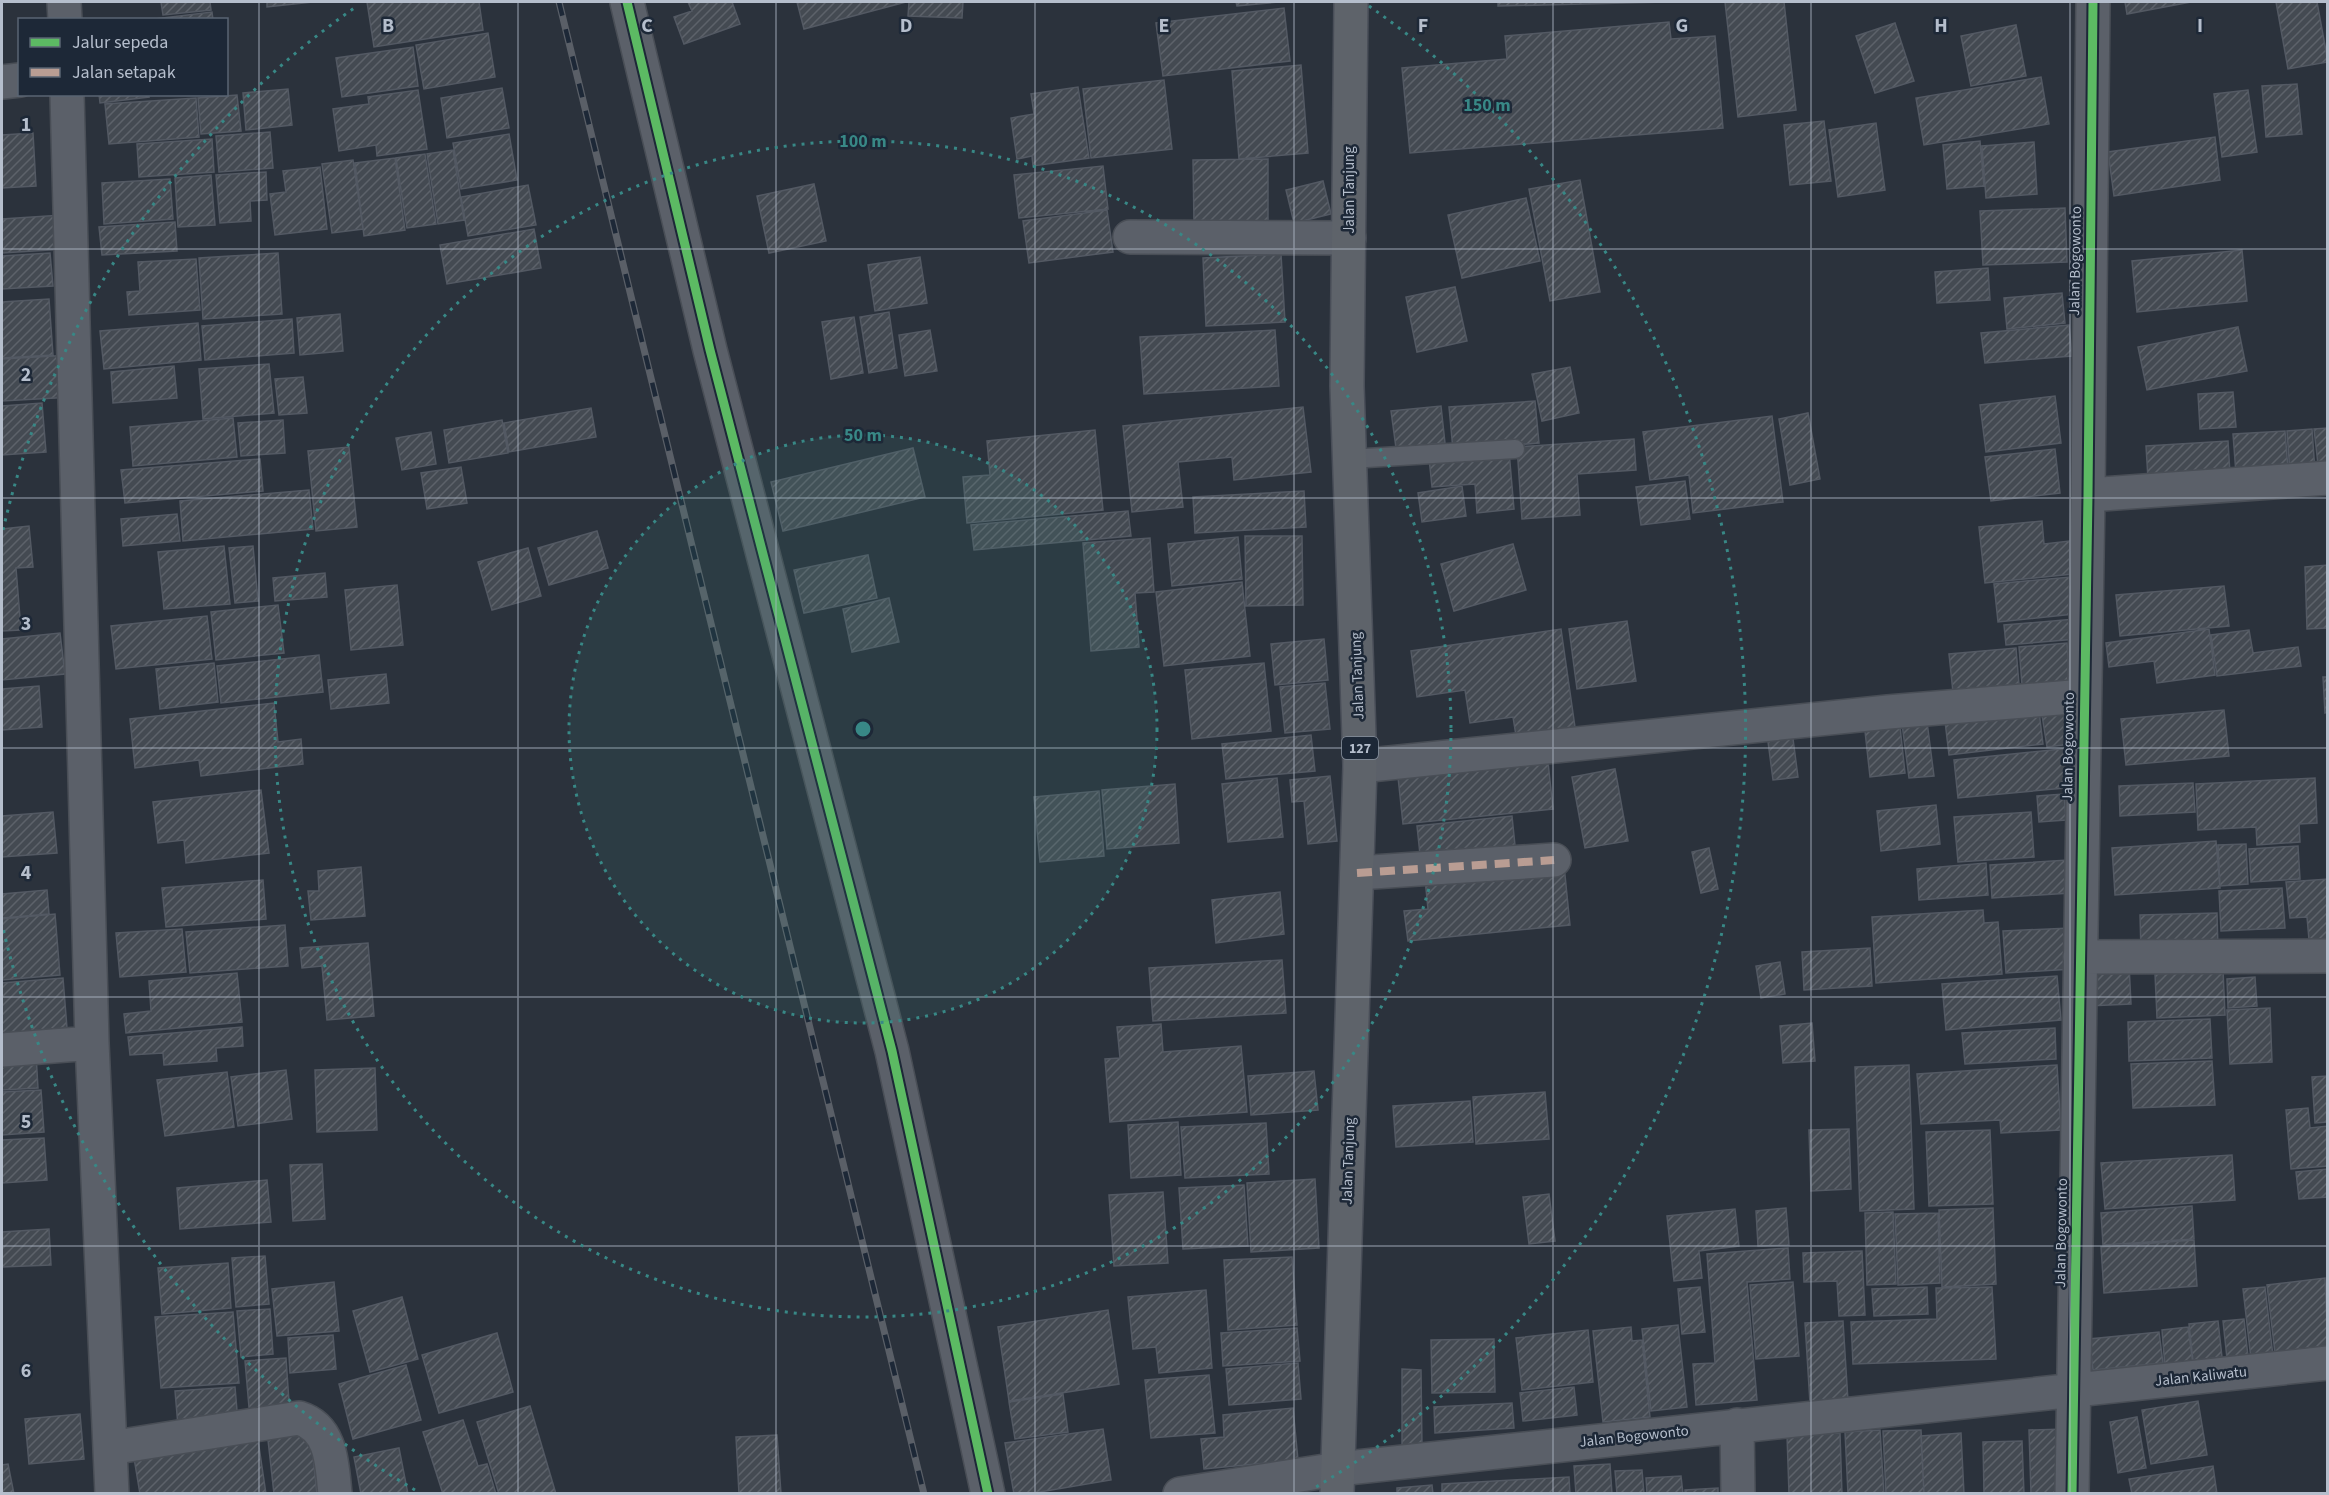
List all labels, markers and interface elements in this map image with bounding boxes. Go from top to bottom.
text: B [382,12,394,40]
text: C [641,12,653,40]
text: D [900,12,912,40]
text: E [1159,12,1169,40]
text: F [1418,12,1428,40]
text: G [1676,12,1688,40]
text: H [1934,12,1948,40]
text: I [2197,12,2203,40]
legend [18,18,228,96]
text: Jalur sepeda [72,30,168,55]
text: Jalan setapak [72,60,176,85]
text: 150 m [1463,93,1511,118]
text: 1 [21,111,31,139]
text: 100 m [839,129,887,154]
street label: Jalan Tanjung [1339,146,1360,234]
street label: Jalan Bogowonto [2064,206,2087,316]
text: 2 [21,361,31,389]
text: 50 m [844,423,882,448]
text: 3 [21,610,31,638]
street label: Jalan Tanjung [1345,631,1370,720]
street label: Jalan Bogowonto [2057,692,2080,802]
centre of rings [853,719,873,739]
road number: 127 [1342,737,1378,759]
text: 4 [21,859,32,887]
text: 5 [21,1108,31,1136]
street label: Jalan Tanjung [1336,1116,1361,1205]
street label: Jalan Bogowonto [2050,1178,2073,1288]
text: 6 [21,1357,31,1385]
street label: Jalan Kaliwatu [2154,1361,2248,1392]
street label: Jalan Bogowonto [1578,1420,1690,1453]

